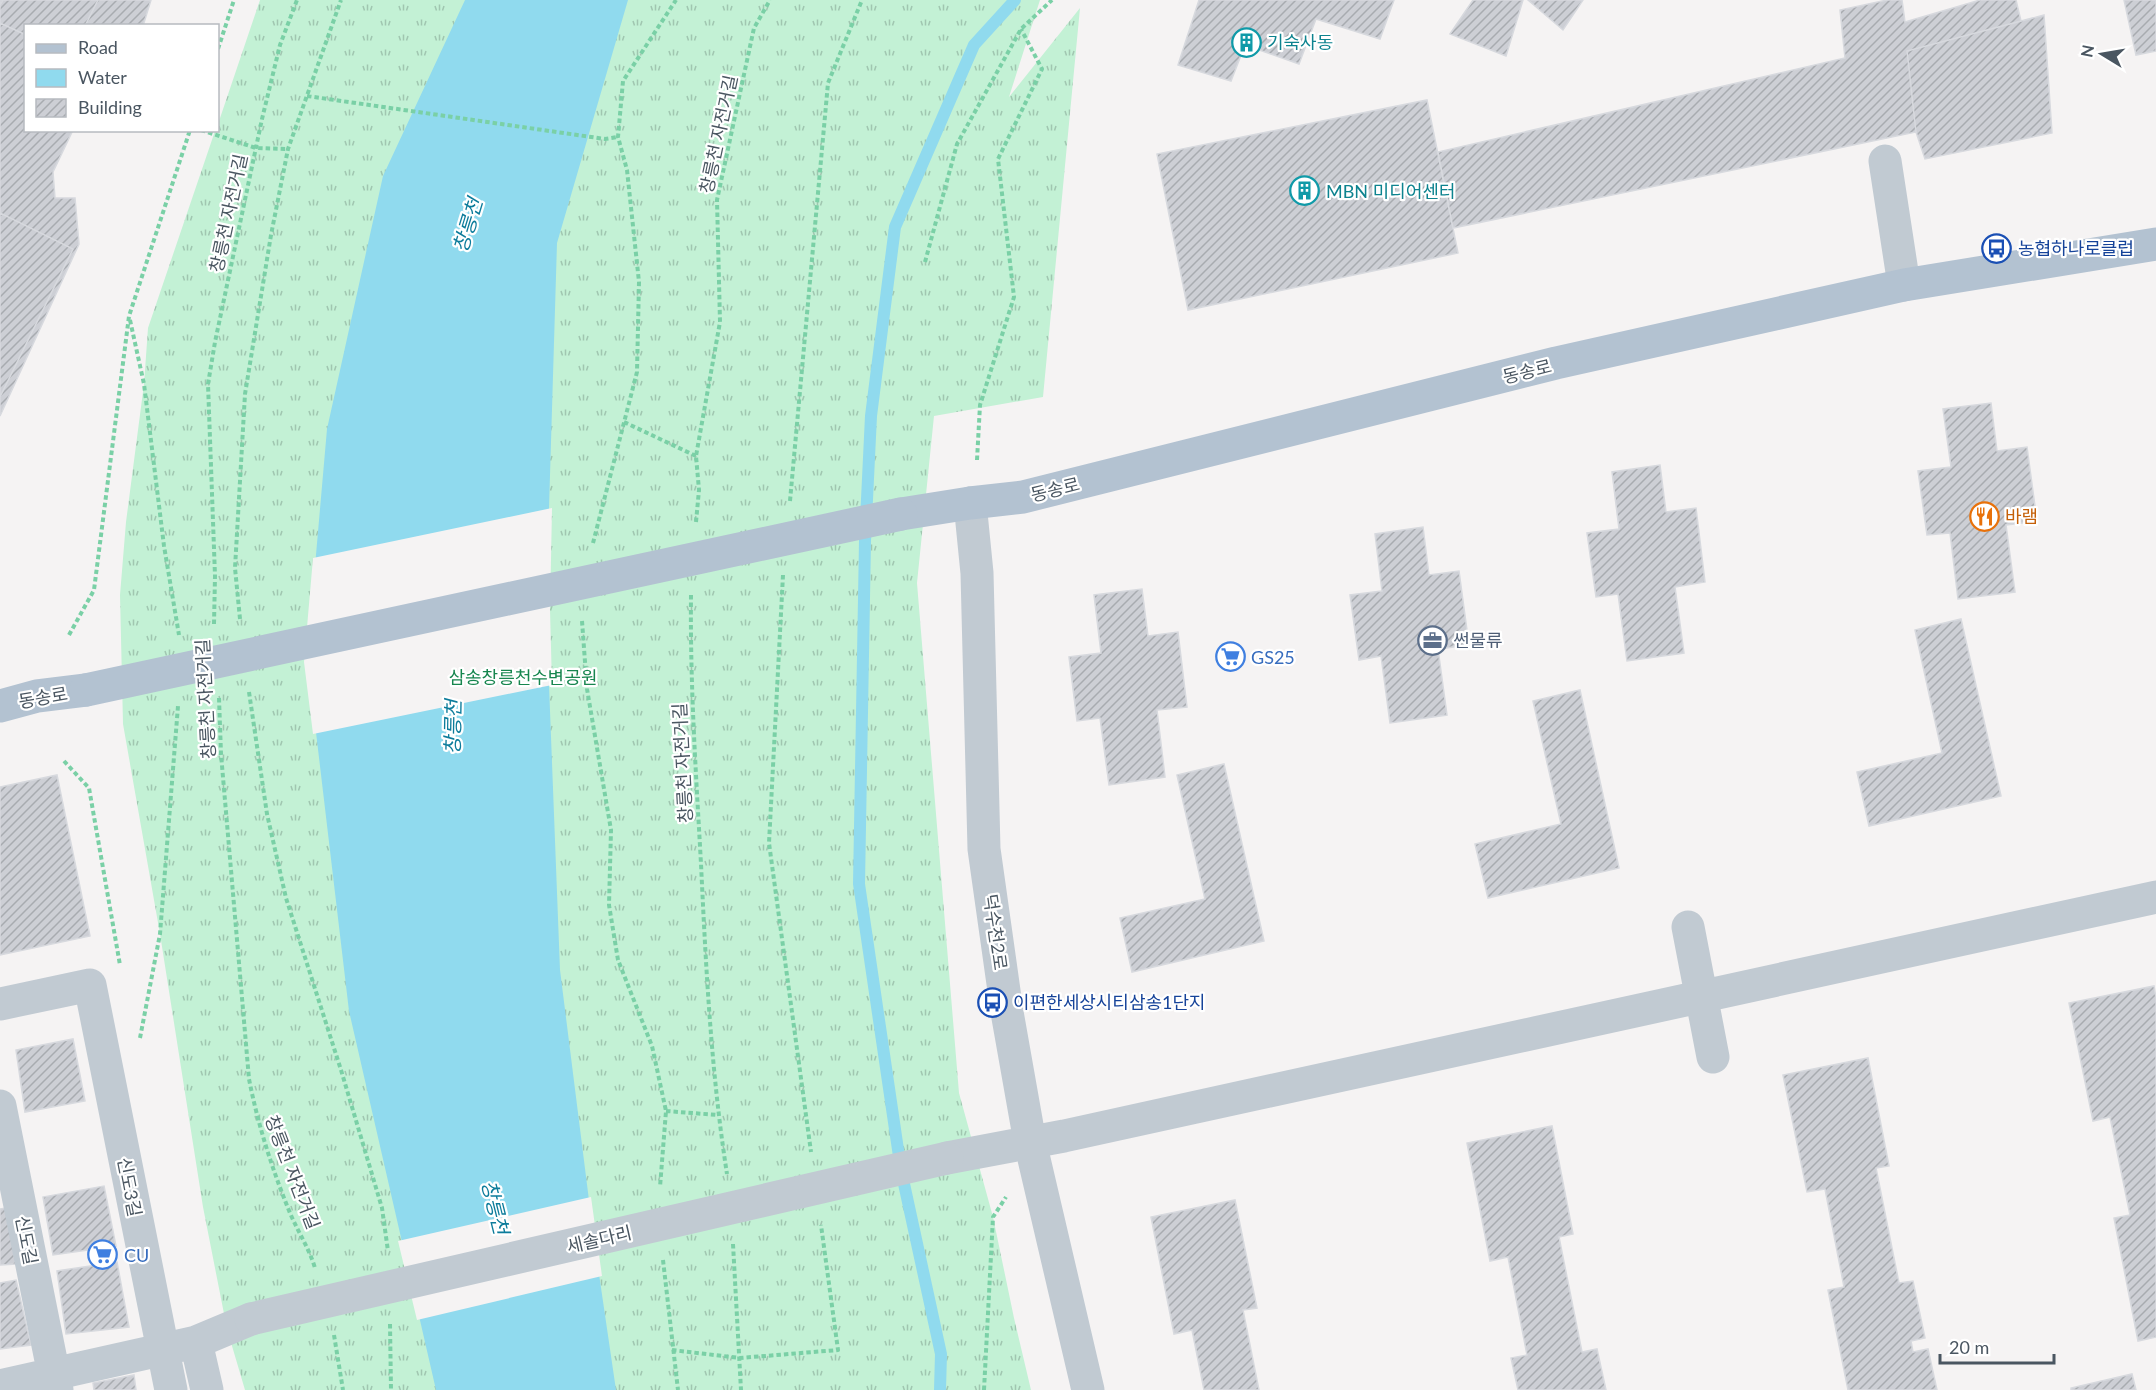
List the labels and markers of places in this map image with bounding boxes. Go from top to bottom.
building icon: 기숙사동 [1230,26,1262,58]
place label: 기숙사동 [1267,31,1333,53]
building icon: MBN 미디어센터 [1289,175,1321,207]
place label: MBN 미디어센터 [1326,180,1456,202]
bus stop icon: 농협하나로클럽 [1981,232,2013,264]
place label: 농협하나로클럽 [2018,237,2134,259]
restaurant icon: 바램 [1968,500,2000,532]
place label: 바램 [2005,505,2038,527]
office icon: 썬물류 [1416,624,1448,656]
place label: 썬물류 [1453,629,1503,651]
supermarket icon: GS25 [1214,641,1246,673]
place label: GS25 [1251,646,1295,668]
bus stop icon: 이편한세상시티삼송1단지 [976,986,1008,1018]
place label: 이편한세상시티삼송1단지 [1013,991,1206,1013]
supermarket icon: CU [87,1239,119,1271]
place label: CU [124,1244,149,1266]

